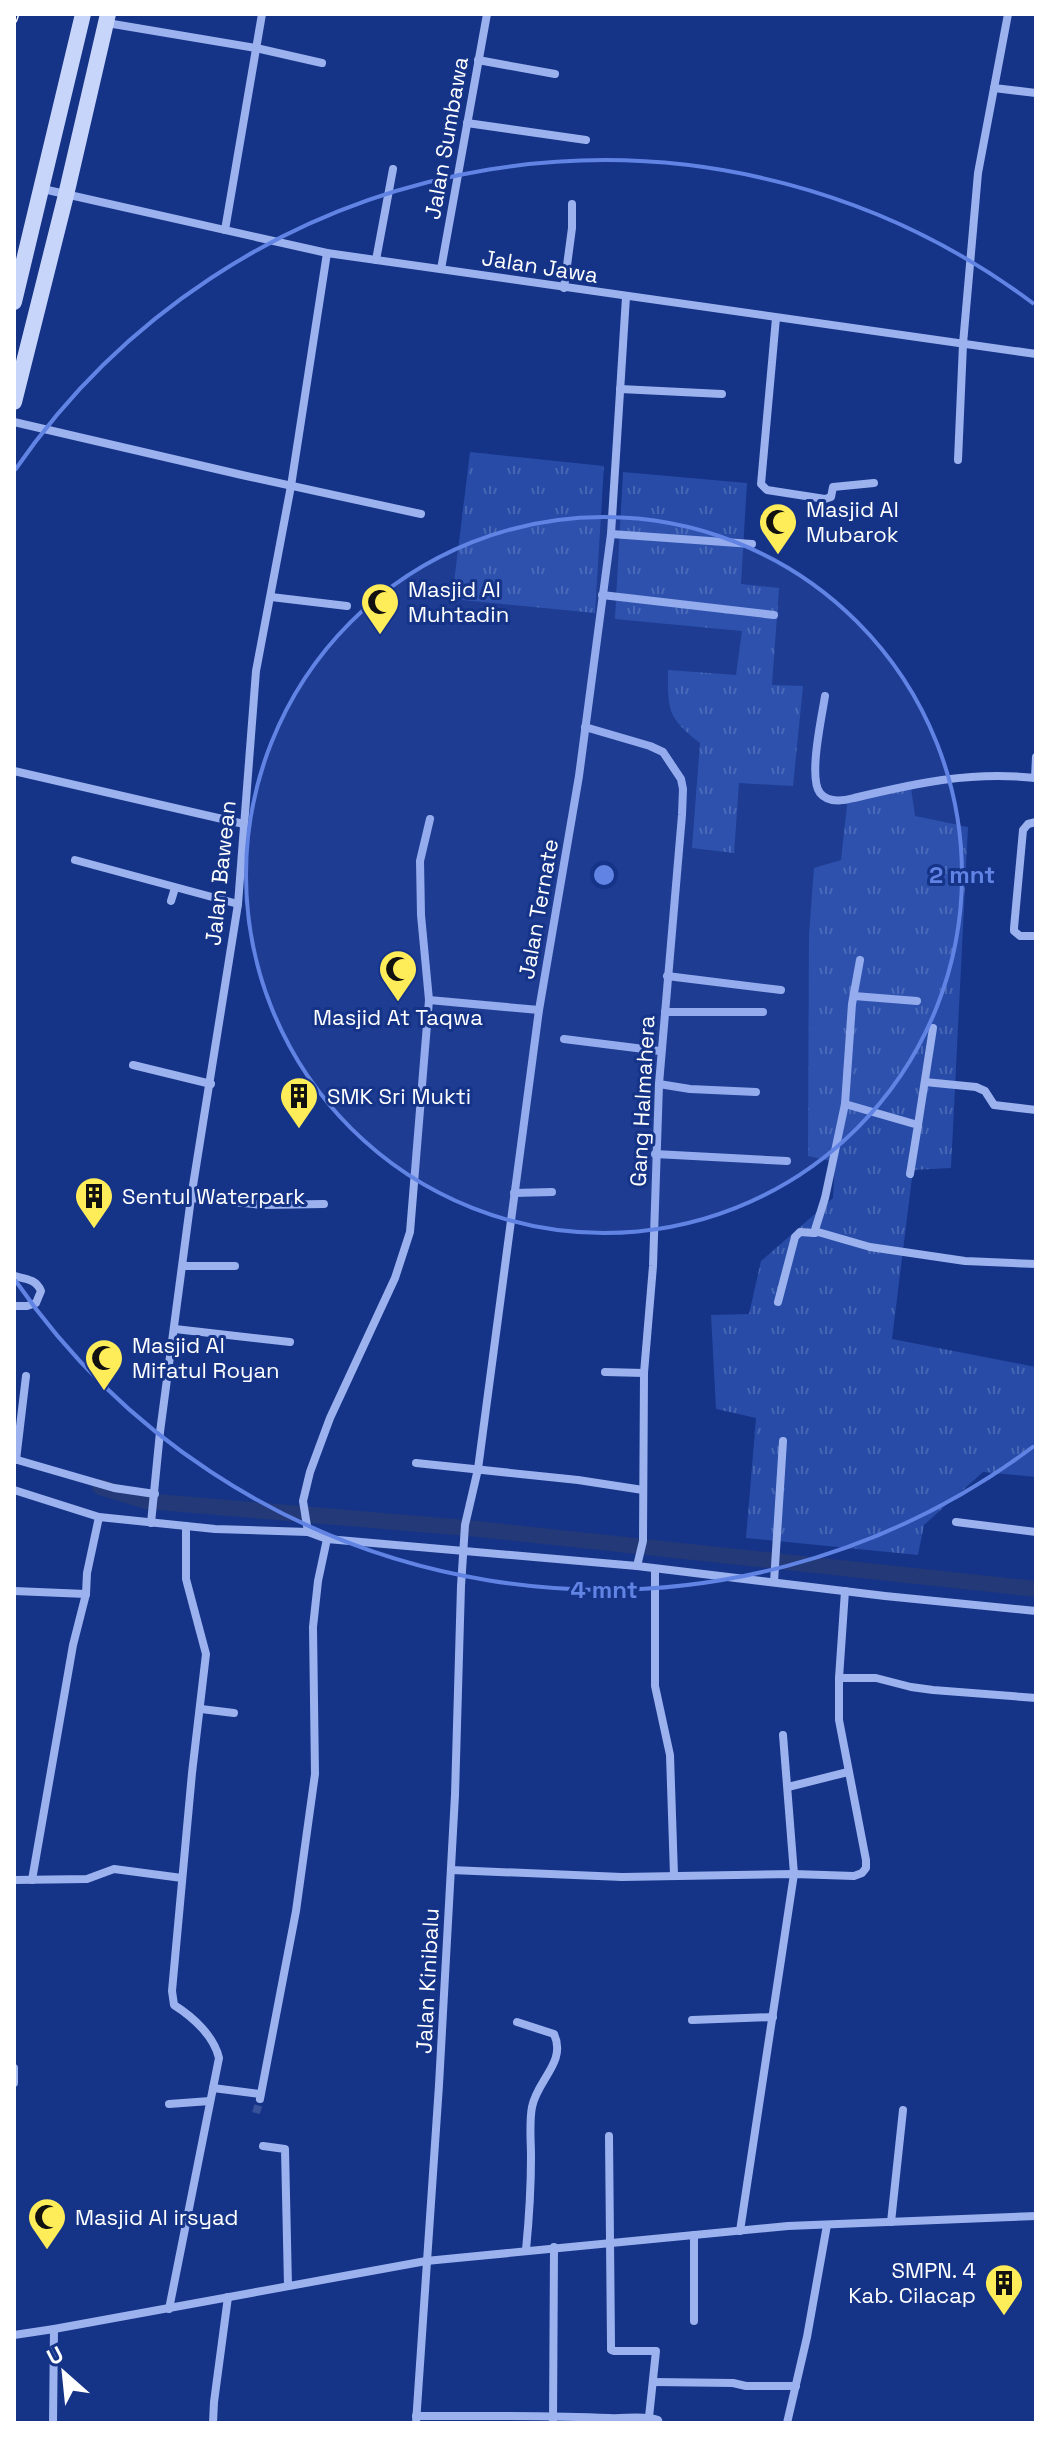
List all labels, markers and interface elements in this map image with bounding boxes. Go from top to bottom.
street label: Jalan Sumbawa [418,54,474,222]
street label: Jalan Jawa [480,243,600,289]
place label: Masjid Al Mubarok [806,495,899,548]
mosque icon: Masjid Al Mubarok [757,501,799,556]
place label: Masjid Al Muhtadin [408,575,509,628]
mosque icon: Masjid Al Muhtadin [359,581,401,636]
street label: Jalan Bawean [198,799,242,947]
street label: Jalan Ternate [512,837,564,981]
text: 2 mnt [929,859,995,890]
centre of rings [590,861,618,889]
mosque icon: Masjid At Taqwa [377,948,419,1003]
place label: Masjid At Taqwa [313,1003,483,1031]
street label: Gang Halmahera [624,1014,660,1187]
building icon: SMK Sri Mukti [278,1075,320,1130]
place label: SMK Sri Mukti [327,1082,471,1110]
building icon: Sentul Waterpark [73,1175,115,1230]
place label: Sentul Waterpark [122,1182,305,1210]
place label: Masjid Al Mifatul Royan [132,1331,280,1384]
mosque icon: Masjid Al Mifatul Royan [83,1337,125,1392]
text: 4 mnt [570,1574,638,1605]
street label: Jalan Kinibalu [409,1908,445,2054]
mosque icon: Masjid Al irsyad [26,2196,68,2251]
place label: Masjid Al irsyad [75,2203,239,2231]
place label: SMPN. 4 Kab. Cilacap [848,2256,976,2309]
building icon: SMPN. 4 Kab. Cilacap [983,2262,1025,2317]
north arrow [24,2333,104,2413]
text: U [42,2339,68,2371]

